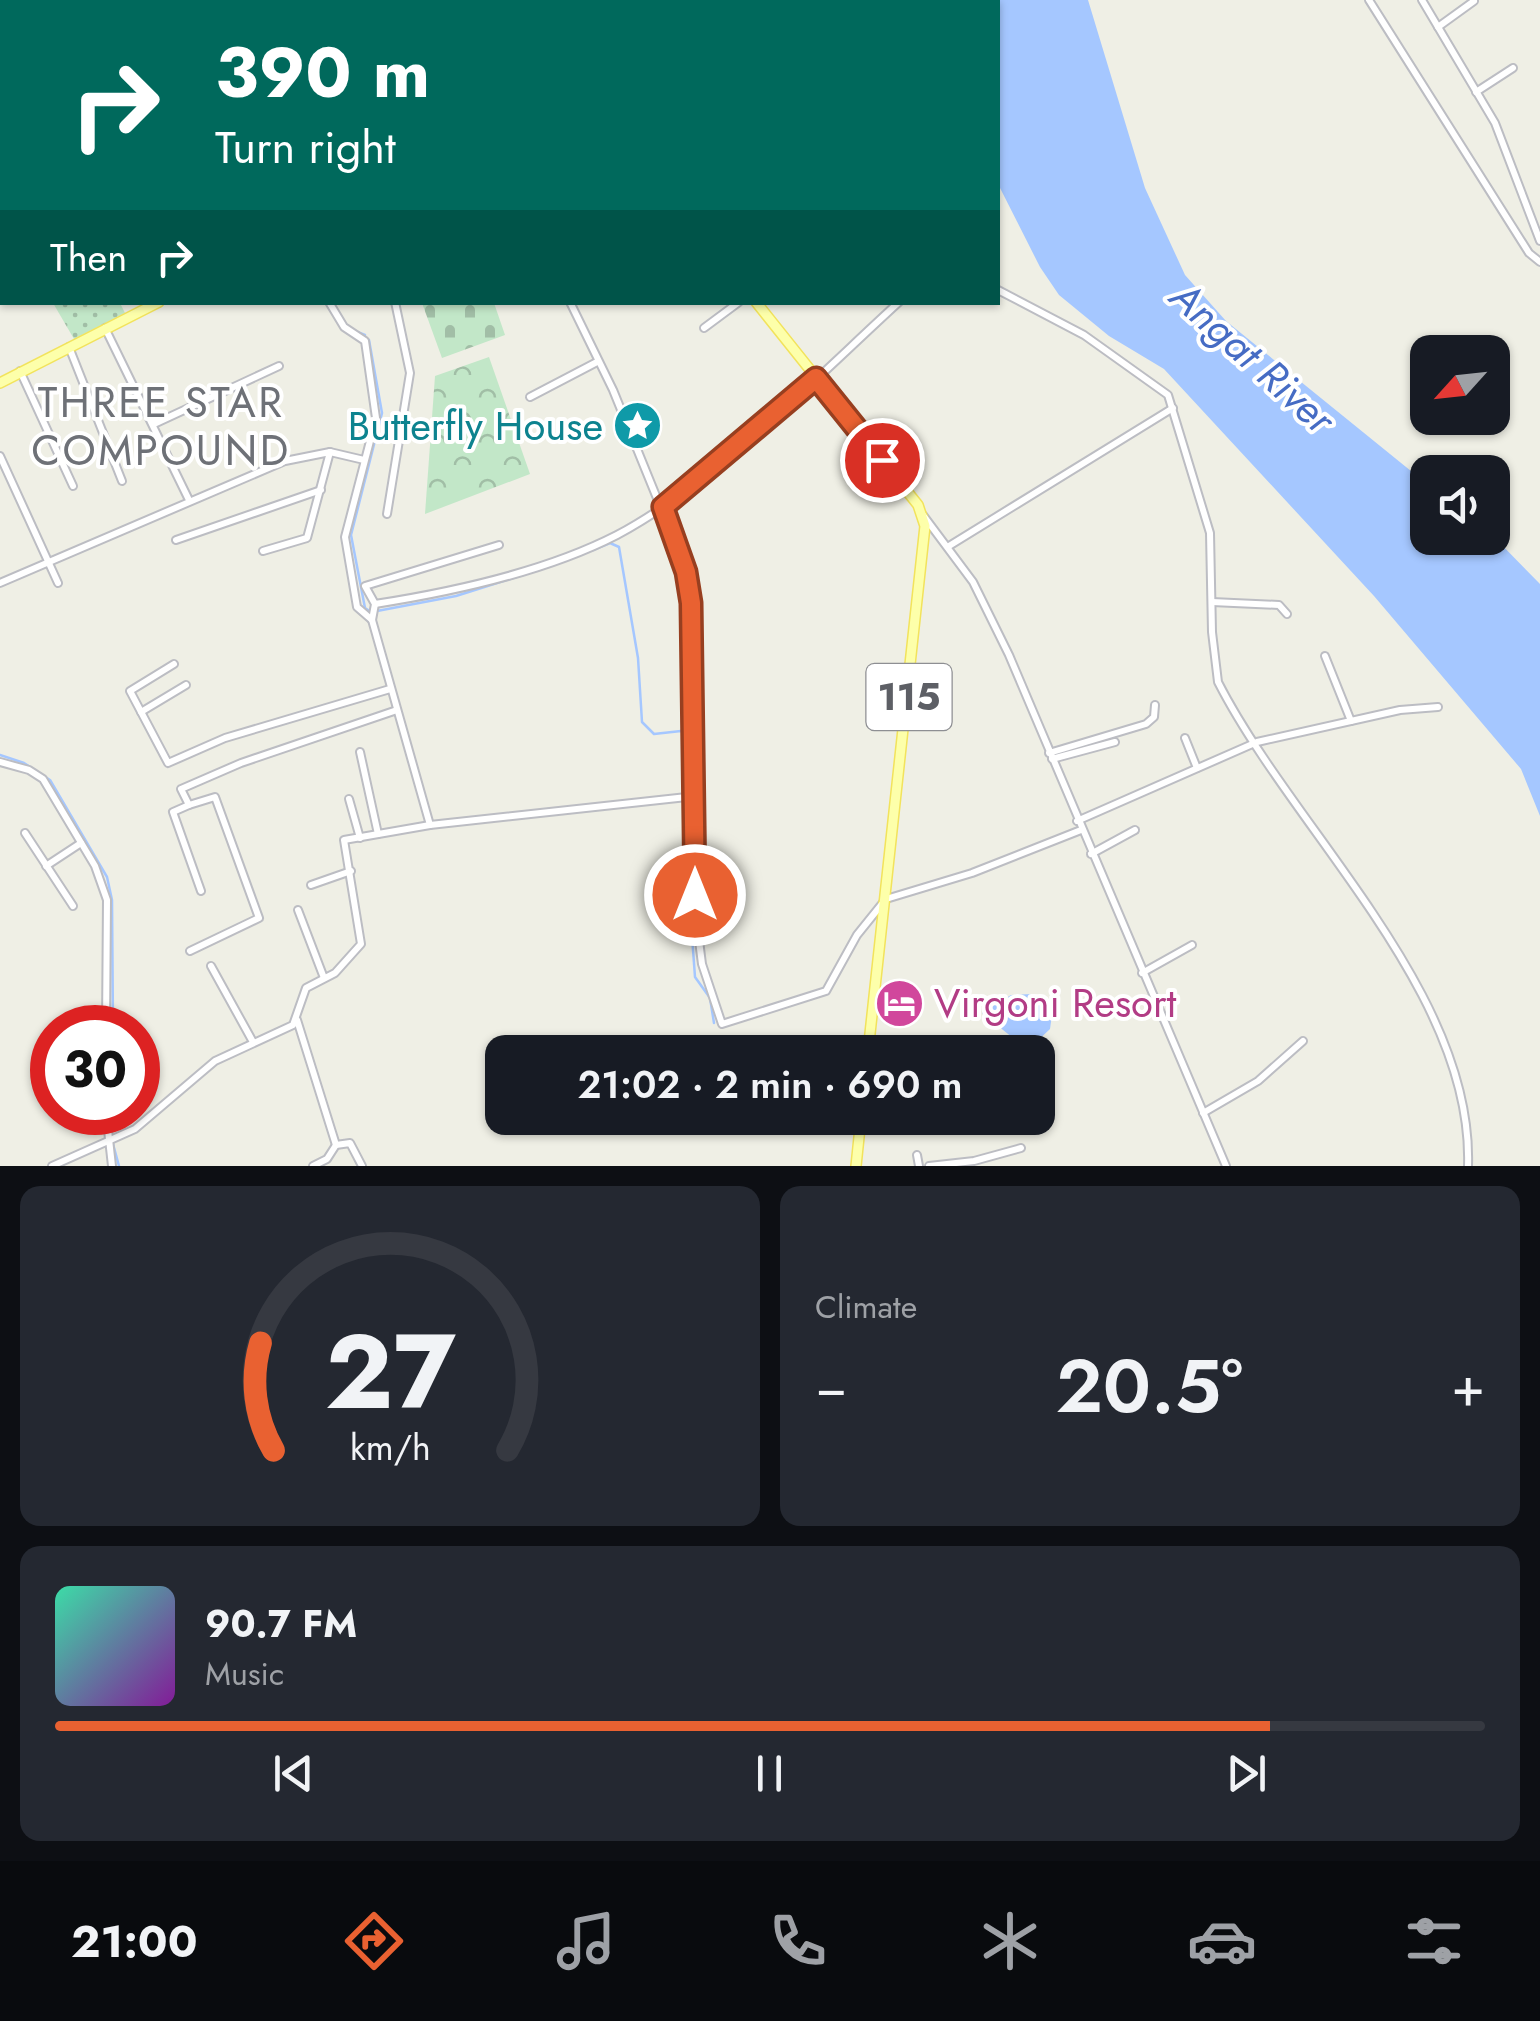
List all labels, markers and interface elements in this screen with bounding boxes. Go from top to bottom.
text: 390 m [215,22,430,123]
icon: right [50,40,180,170]
text: Turn right [215,115,396,180]
text: Then [50,230,127,285]
icon: right [147,230,202,285]
water label: Angat River [1155,266,1350,449]
north arrow [1410,335,1510,435]
map controls [1410,335,1510,555]
district label: THREE STAR COMPOUND [31,372,291,481]
place label: Butterfly House [348,397,603,455]
place icon: Butterfly House [612,400,664,452]
pin [840,418,925,503]
icon: arrive [855,433,910,488]
button: sound [1410,455,1510,555]
road number: 115 [866,664,952,730]
position arrow [643,843,747,947]
place label: Virgoni Resort [934,974,1177,1032]
hotel icon: Virgoni Resort [873,977,925,1029]
speed limit sign: 30 [30,1005,160,1135]
text: 21:02 · 2 min · 690 m [577,1057,963,1112]
text: Climate [815,1284,917,1330]
text: 27 [325,1297,456,1447]
text: 20.5° [1056,1332,1243,1440]
text: − [815,1347,847,1427]
text: + [1451,1347,1485,1427]
text: km/h [350,1422,430,1473]
text: 90.7 FM [205,1596,357,1651]
text: Music [205,1651,284,1697]
icon: previous [266,1746,321,1801]
icon: pause [742,1746,797,1801]
icon: next [1219,1746,1274,1801]
icon: directions [339,1906,409,1976]
icon: music [551,1906,621,1976]
icon: phone [763,1906,833,1976]
icon: climate [975,1906,1045,1976]
icon: car [1187,1906,1257,1976]
icon: filters [1399,1906,1469,1976]
text: 21:00 [71,1909,197,1974]

